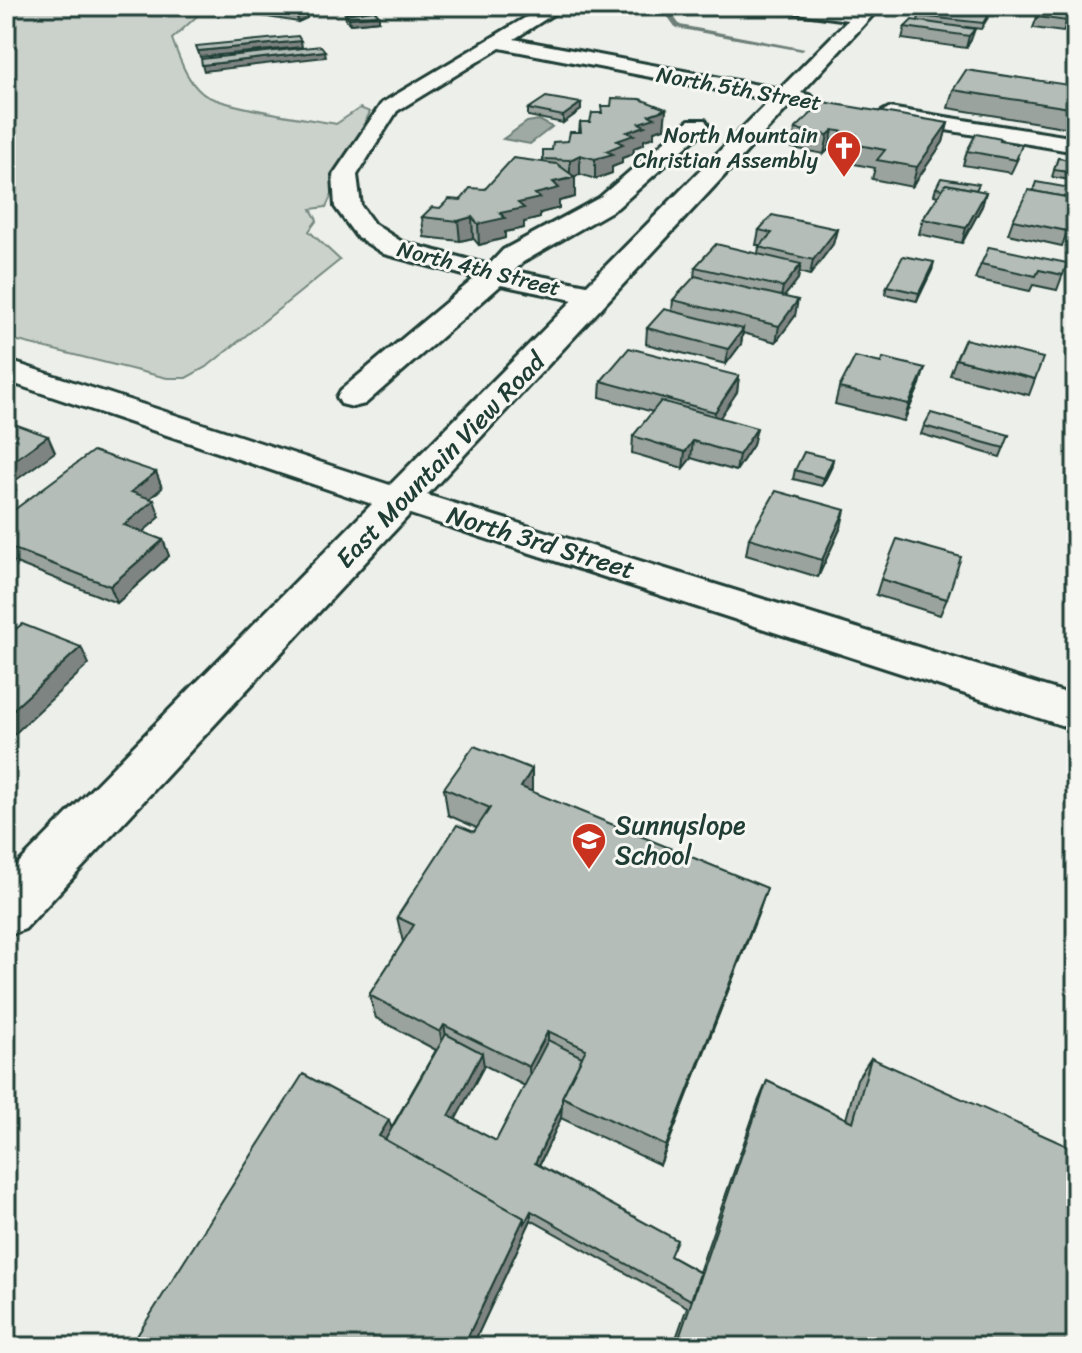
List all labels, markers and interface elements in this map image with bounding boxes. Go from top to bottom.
street label: North 5th Street [654,55,825,122]
place label: North Mountain Christian Assembly [633,116,819,180]
church icon: North Mountain Christian Assembly [825,129,863,179]
street label: North 4th Street [393,229,565,308]
street label: East Mountain View Road [324,339,558,579]
street label: North 3rd Street [441,492,641,592]
place label: Sunnyslope School [615,802,746,878]
school or university icon: Sunnyslope School [570,821,608,871]

